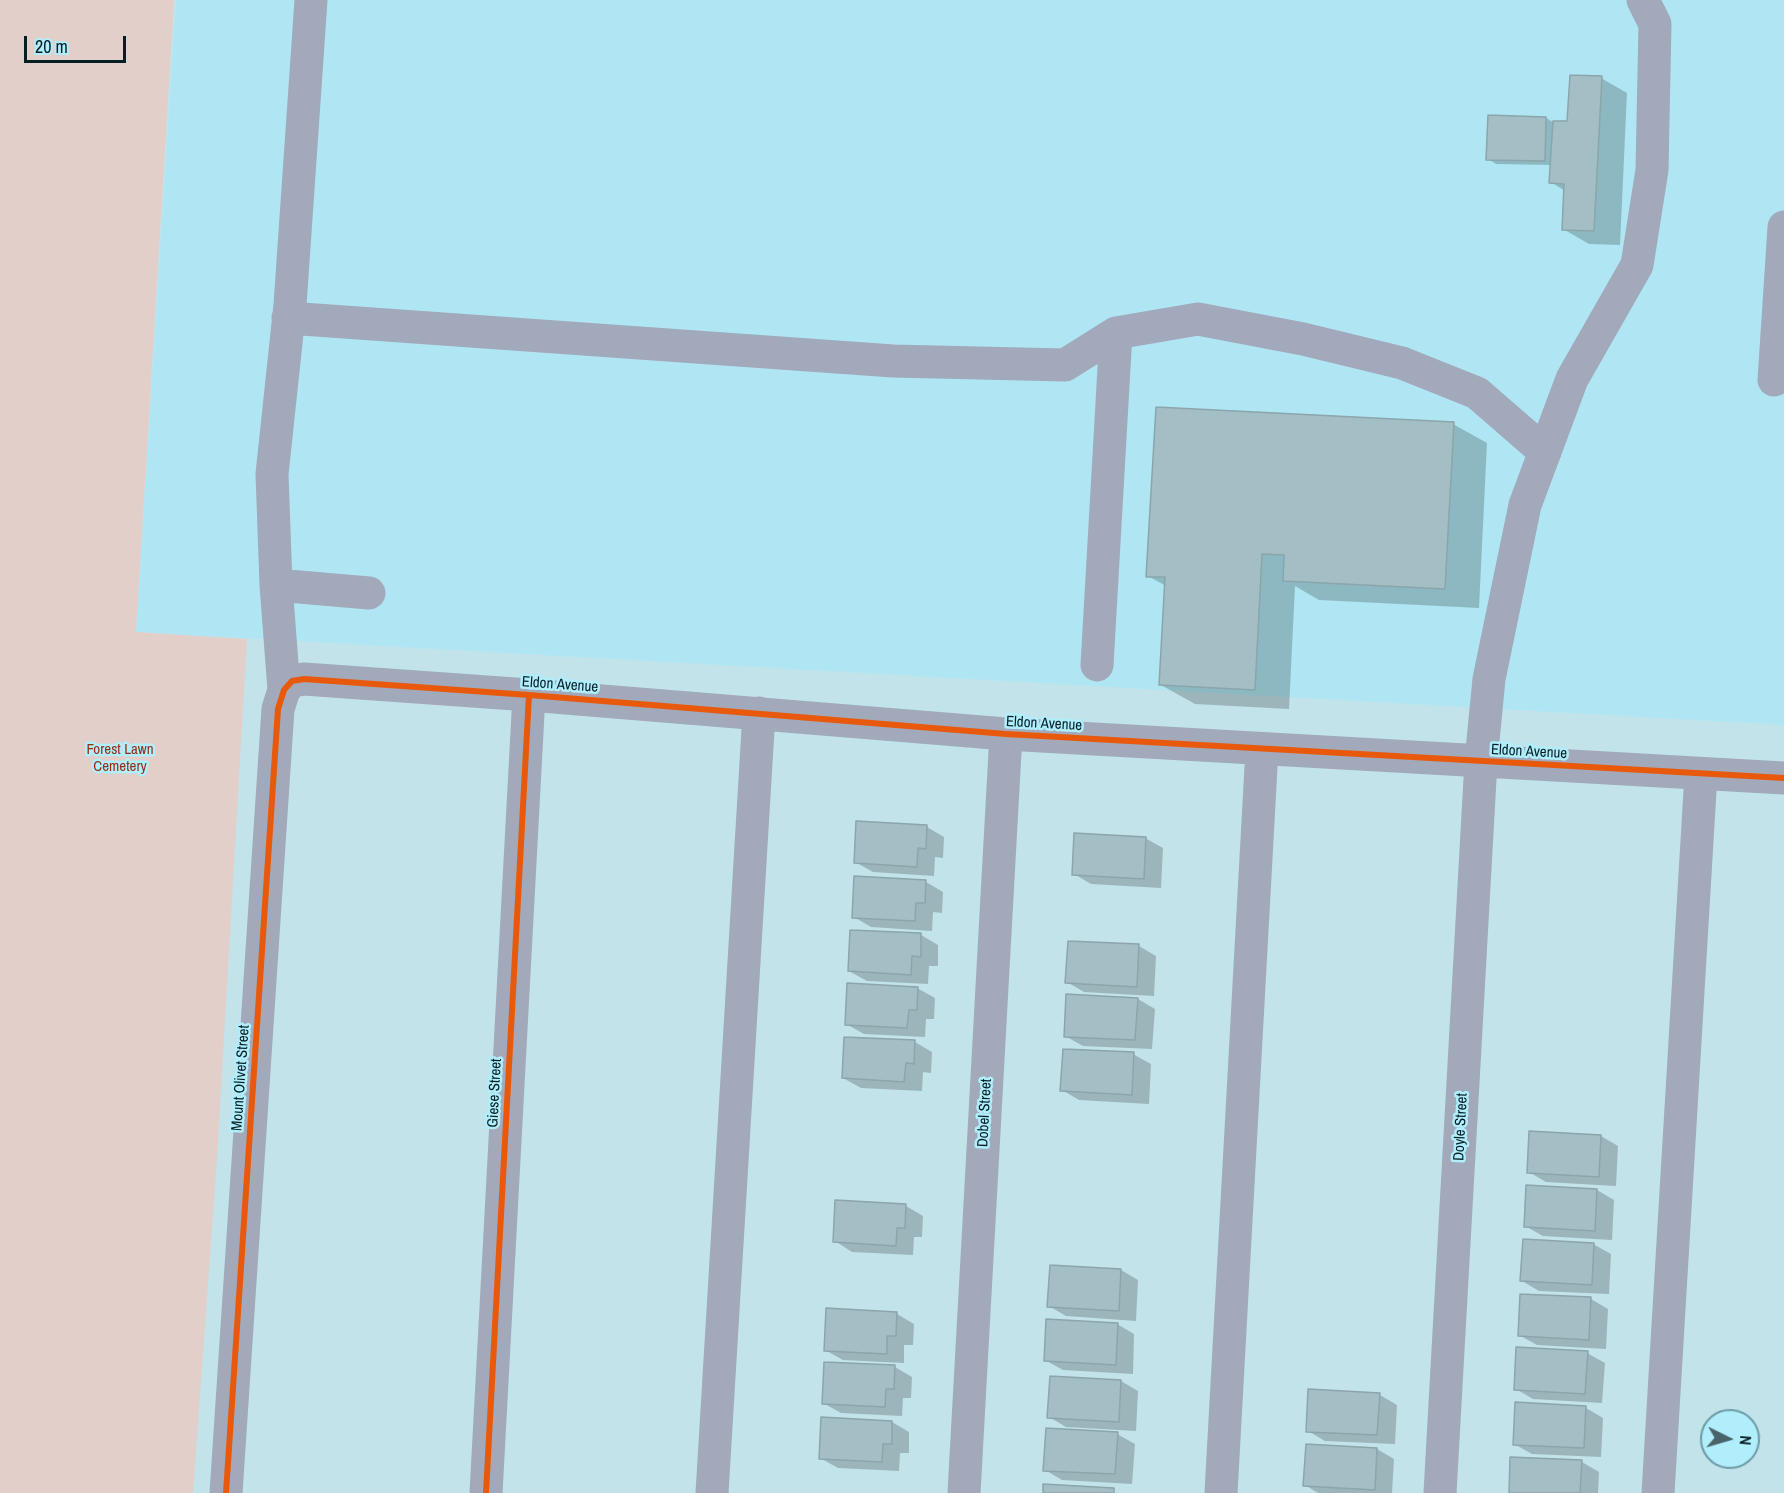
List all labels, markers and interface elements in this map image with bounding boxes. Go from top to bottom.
scale bar [27,24,129,62]
text: 20 m [35,34,68,59]
street label: Eldon Avenue [521,673,599,697]
street label: Eldon Avenue [1005,713,1083,735]
park label: Forest Lawn Cemetery [86,741,154,776]
street label: Eldon Avenue [1490,741,1568,763]
street label: Mount Olivet Street [228,1025,254,1131]
street label: Giese Street [484,1058,506,1128]
street label: Dobel Street [974,1078,996,1148]
street label: Doyle Street [1450,1093,1472,1161]
north arrow [1700,1409,1760,1469]
text: N [1735,1435,1757,1446]

